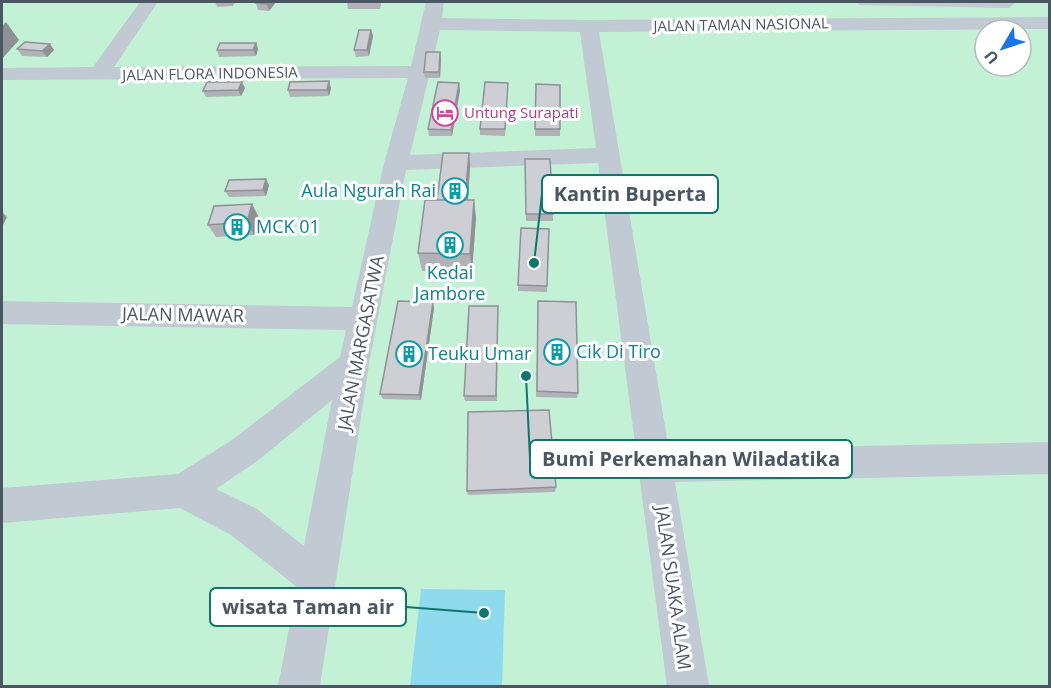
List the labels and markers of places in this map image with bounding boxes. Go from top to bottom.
hotel icon: Untung Surapati [430,98,460,128]
place label: Untung Surapati [464,102,578,122]
callout: Kantin Buperta [542,175,718,213]
building icon: Aula Ngurah Rai [440,176,470,206]
place label: Aula Ngurah Rai [301,178,436,202]
building icon: MCK 01 [222,212,252,242]
place label: MCK 01 [256,214,320,238]
building icon: Kedai Jambore [435,230,465,260]
place label: Kedai Jambore [413,260,485,305]
building icon: Cik Di Tiro [542,337,572,367]
building icon: Teuku Umar [394,339,424,369]
place label: Cik Di Tiro [576,339,661,363]
place label: Teuku Umar [428,341,532,365]
callout: Bumi Perkemahan Wiladatika [530,440,852,478]
callout: wisata Taman air [210,588,406,626]

